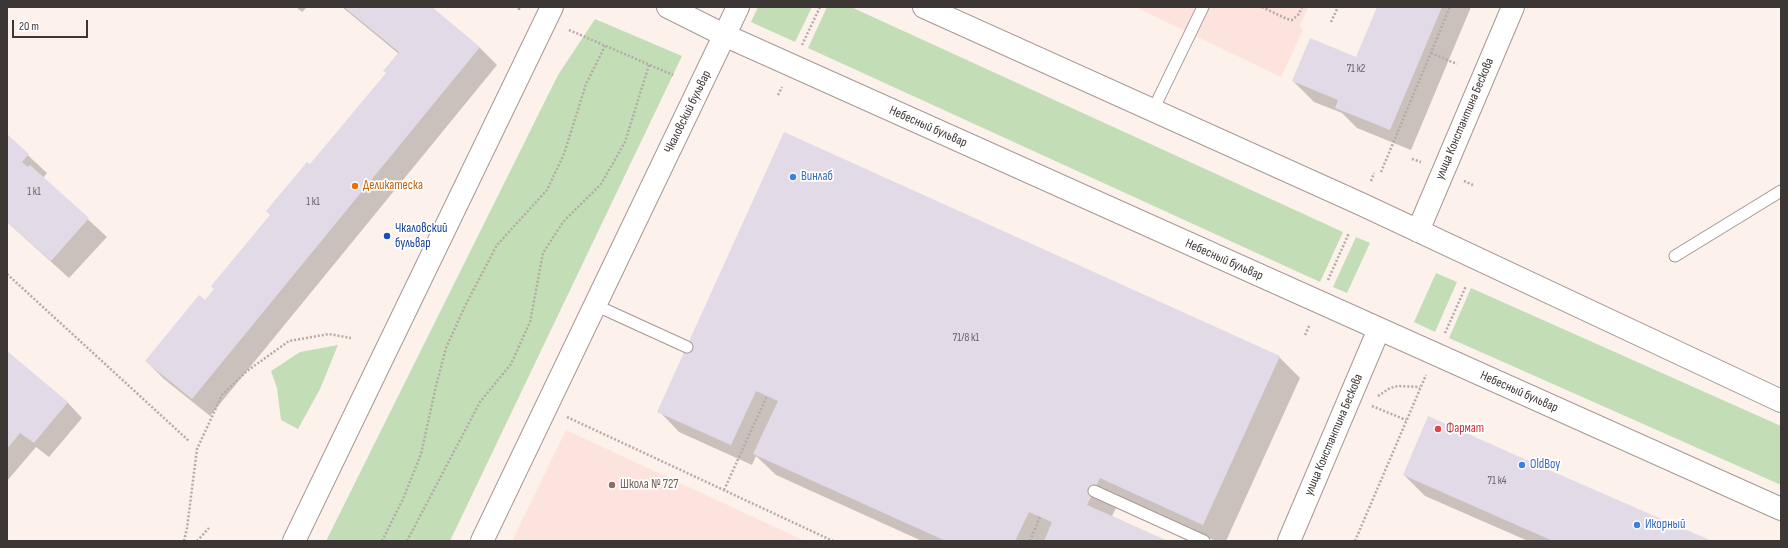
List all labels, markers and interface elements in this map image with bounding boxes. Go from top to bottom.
scale bar [14,12,90,38]
text: 20 m [19,19,39,34]
street label: улица Константина Бескова [1432,56,1498,182]
house number: 71 к2 [1347,62,1365,76]
street label: Чкаловский бульвар [661,68,715,156]
street label: Небесный бульвар [887,103,969,151]
place label: Винлаб [801,169,833,185]
marker: Винлаб [788,172,798,182]
place label: Деликатеска [363,178,423,194]
marker: Деликатеска [350,181,360,191]
house number: 1 к1 [27,185,41,199]
house number: 1 к1 [306,195,320,209]
place label: Чкаловский бульвар [395,221,448,252]
marker: Чкаловский бульвар [382,231,392,241]
street label: Небесный бульвар [1183,236,1265,284]
house number: 71/8 к1 [953,331,979,345]
street label: Небесный бульвар [1478,368,1560,416]
street label: улица Константина Бескова [1301,372,1367,498]
place label: Фармат [1446,421,1484,437]
marker: Фармат [1433,424,1443,434]
place label: OldBoy [1530,457,1560,473]
marker: OldBoy [1517,460,1527,470]
house number: 71 к4 [1488,474,1506,488]
place label: Школа № 727 [620,477,678,493]
marker: Школа № 727 [607,480,617,490]
place label: Икорный [1645,517,1685,533]
marker: Икорный [1632,520,1642,530]

